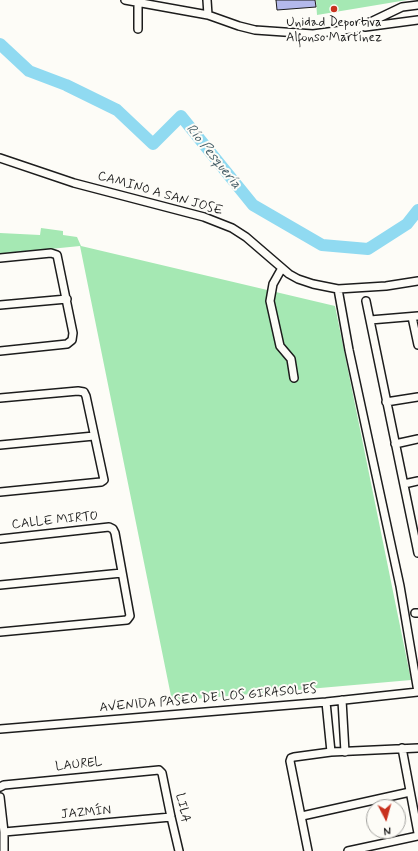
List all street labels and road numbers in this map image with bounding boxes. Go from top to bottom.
street label: CAMINO A SAN JOSE [96,169,224,219]
street label: CALLE MIRTO [11,509,99,533]
street label: AVENIDA PASEO DE LOS GIRASOLES [99,682,317,716]
street label: LAUREL [55,755,103,775]
street label: LILA [171,792,193,824]
street label: JAZMÍN [60,803,112,823]

